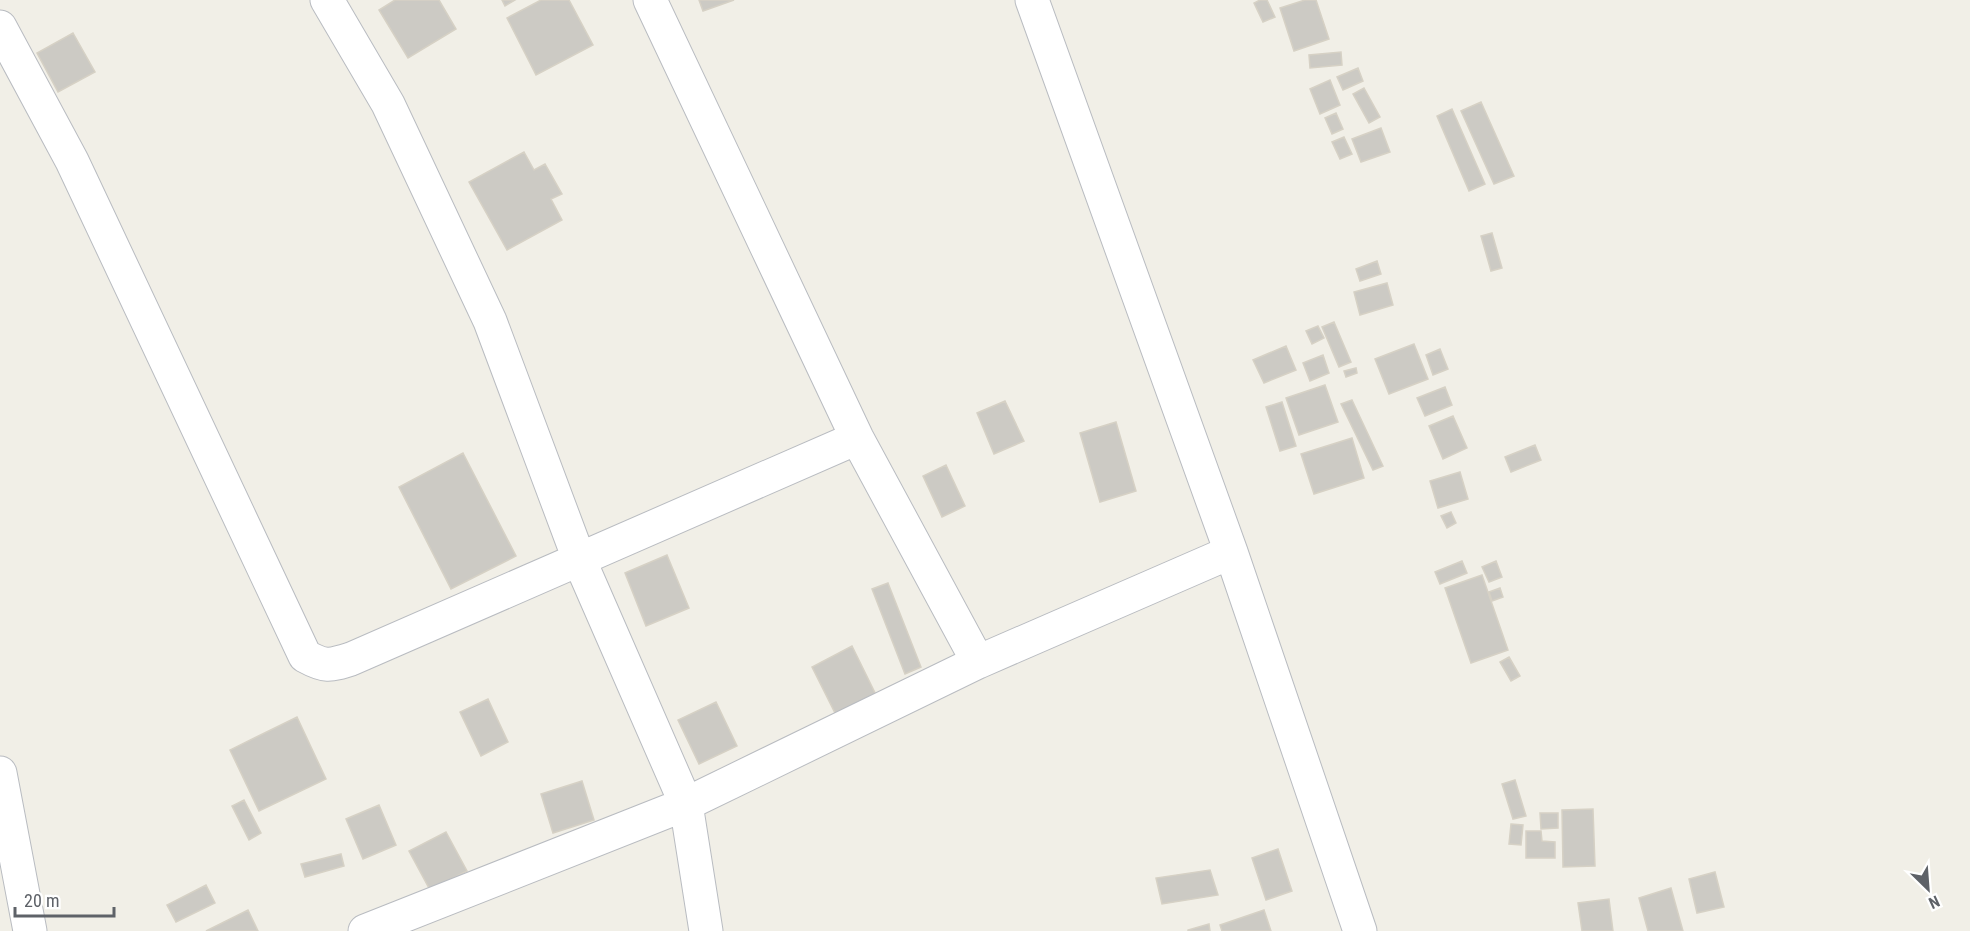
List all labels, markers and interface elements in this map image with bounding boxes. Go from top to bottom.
north arrow [1898,859,1958,919]
scale bar [15,880,114,918]
text: 20 m [24,890,59,911]
text: N [1926,891,1943,913]

